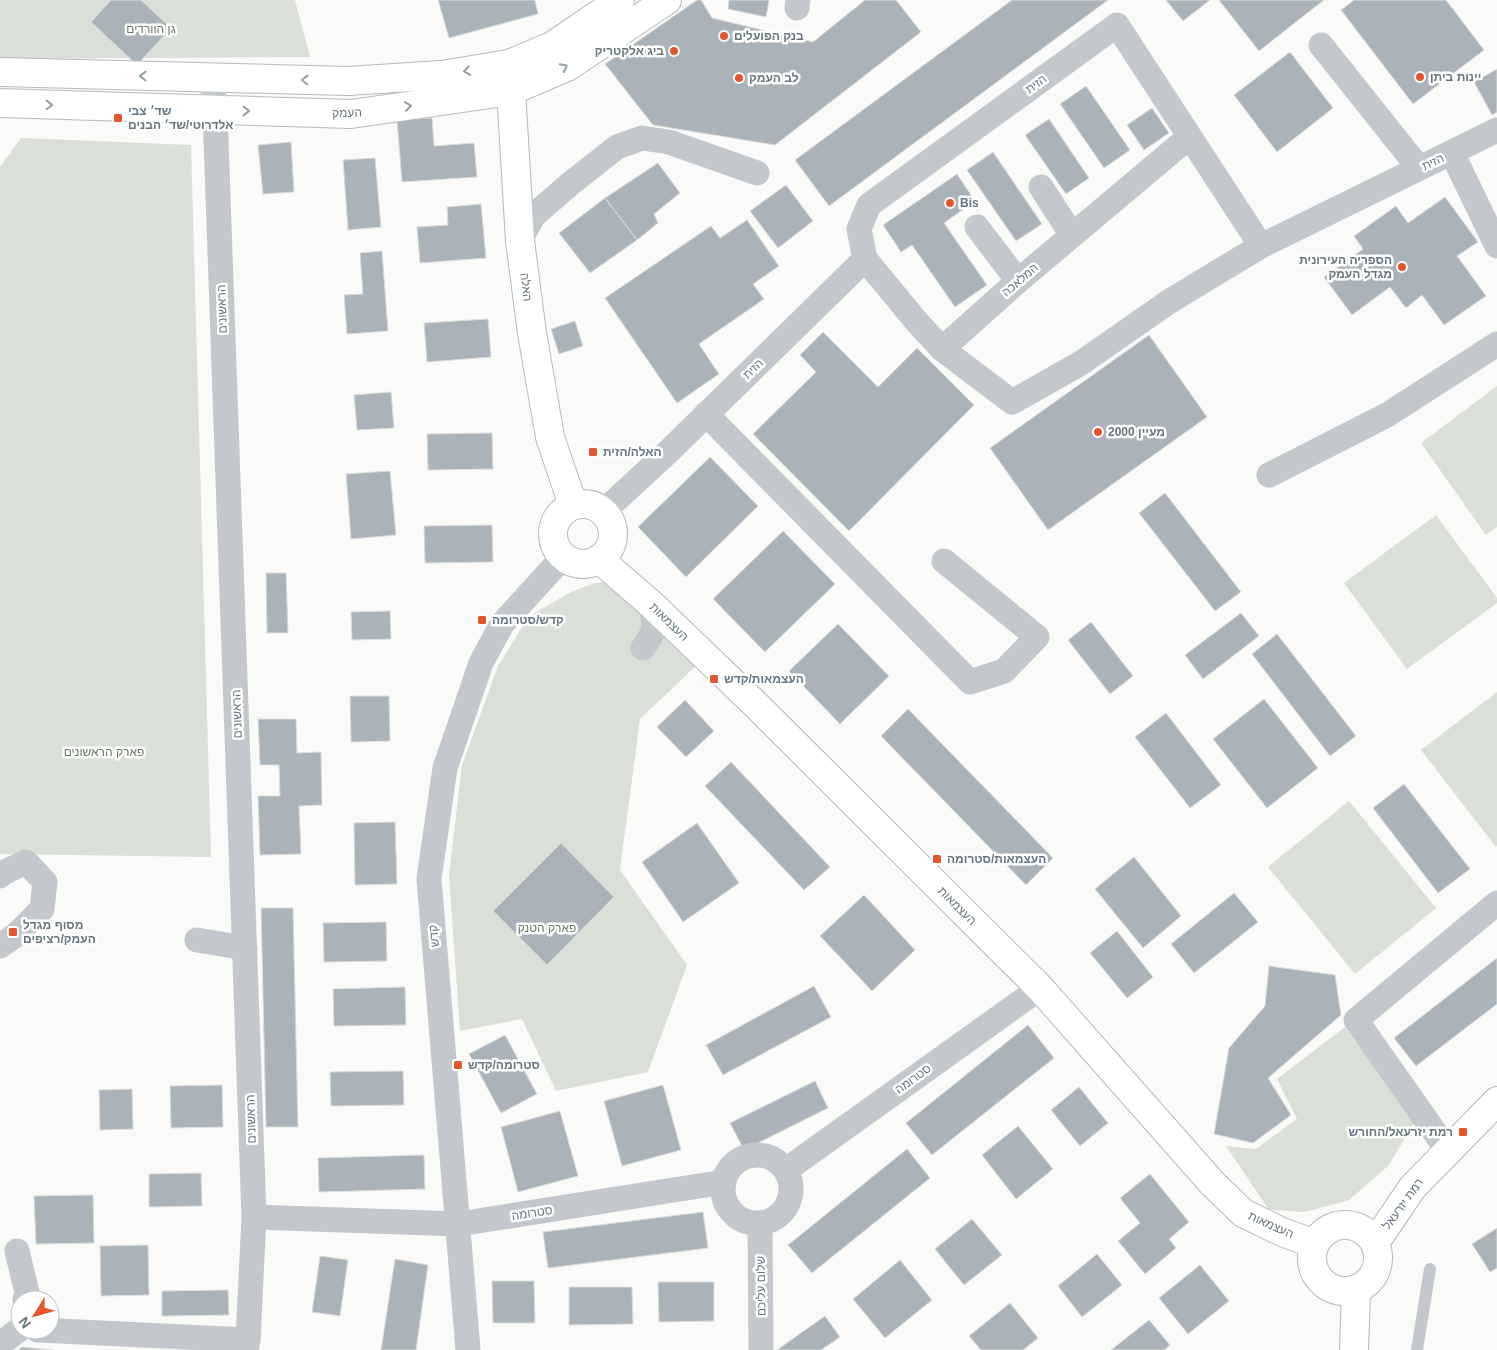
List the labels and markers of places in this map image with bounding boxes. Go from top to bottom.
place label: בנק הפועלים [734,29,804,43]
marker: בנק הפועלים [718,30,730,42]
place label: ביג אלקטריק [595,44,664,58]
marker: ביג אלקטריק [668,45,680,57]
place label: יינות ביתן [1430,70,1481,84]
place label: לב העמק [749,71,799,85]
marker: יינות ביתן [1414,71,1426,83]
marker: לב העמק [733,72,745,84]
place label: שד׳ צבי אלדרוטי/שד׳ הבנים [128,104,233,132]
marker: שד׳ צבי אלדרוטי/שד׳ הבנים [112,112,124,124]
place label: Bis [960,196,979,210]
marker: Bis [944,197,956,209]
place label: הספריה העירונית מגדל העמק [1299,253,1392,281]
marker: הספריה העירונית מגדל העמק [1396,261,1408,273]
place label: מעיין 2000 [1108,425,1165,439]
marker: מעיין 2000 [1092,426,1104,438]
place label: האלה/הזית [603,445,662,459]
marker: האלה/הזית [587,446,599,458]
place label: קדש/סטרומה [492,613,564,627]
marker: קדש/סטרומה [476,614,488,626]
place label: העצמאות/קדש [724,672,804,686]
marker: העצמאות/קדש [708,673,720,685]
place label: העצמאות/סטרומה [947,852,1046,866]
marker: העצמאות/סטרומה [931,853,943,865]
place label: מסוף מגדל העמק/רציפים [23,918,96,946]
marker: מסוף מגדל העמק/רציפים [7,926,19,938]
place label: סטרומה/קדש [468,1058,540,1072]
marker: סטרומה/קדש [452,1059,464,1071]
place label: רמת יזרעאל/החורש [1349,1125,1453,1139]
marker: רמת יזרעאל/החורש [1457,1126,1469,1138]

